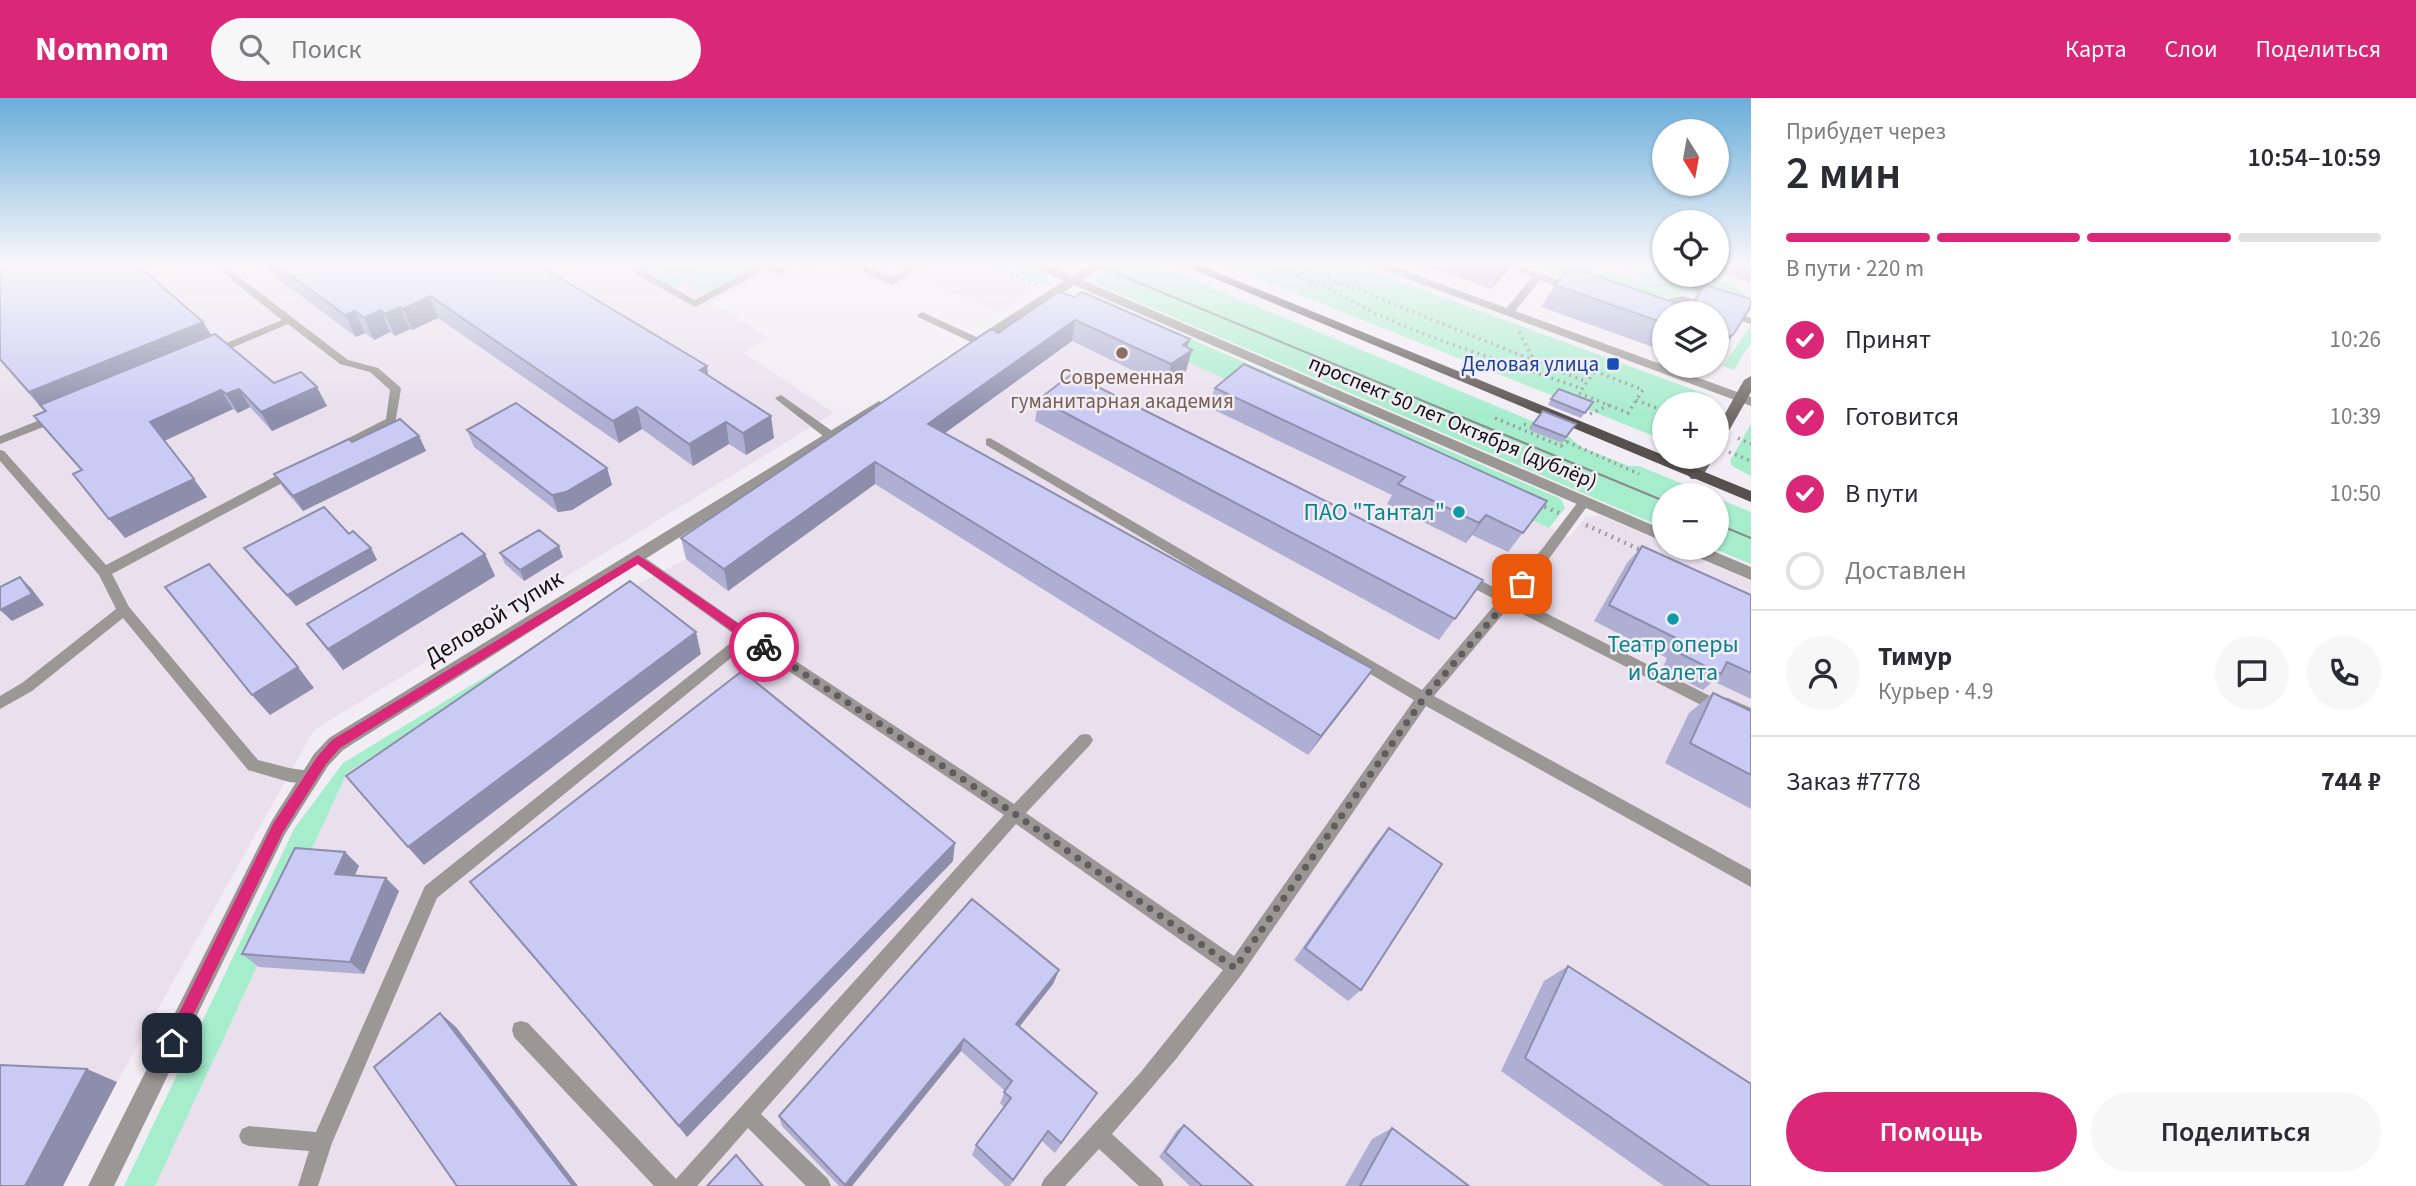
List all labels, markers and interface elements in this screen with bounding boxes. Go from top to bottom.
search box [211,18,701,81]
text: Nomnom [35,26,169,73]
icon: search [235,30,273,68]
text: Поиск [291,31,361,68]
text: Карта [2065,32,2127,67]
text: Слои [2165,32,2218,67]
text: Поделиться [2256,32,2381,67]
text: Прибудет через [1786,115,1946,148]
north arrow [1652,119,1729,196]
map controls [1652,119,1729,560]
text: 10:54–10:59 [2248,139,2381,176]
text: 2 мин [1786,141,1901,206]
button: locate [1652,210,1729,287]
text: В пути · 220 m [1786,252,1924,285]
button: layers [1652,301,1729,378]
icon: check [1786,321,1824,359]
text: Принят [1845,321,1931,358]
text: 10:26 [2330,323,2381,356]
marker: Современная гуманитарная академия [1114,345,1130,361]
street label: проспект 50 лет Октября (дублёр) [1304,348,1602,496]
place label: Деловая улица [1461,349,1599,379]
marker: Деловая улица [1605,356,1621,372]
place label: Современная гуманитарная академия [1010,362,1234,416]
button: + [1652,392,1729,469]
icon: check [1786,398,1824,436]
text: Готовится [1845,398,1959,435]
text: 10:39 [2330,400,2381,433]
icon: check [1786,475,1824,513]
text: В пути [1845,475,1919,512]
text: 10:50 [2330,477,2381,510]
button: − [1652,483,1729,560]
place label: ПАО "Тантал" [1303,495,1445,530]
marker: ПАО "Тантал" [1451,504,1467,520]
text: Доставлен [1845,552,1967,589]
pin [1492,554,1552,614]
street label: Деловой тупик [418,561,570,675]
icon: bag [1503,565,1541,603]
marker: Театр оперы и балета [1665,611,1681,627]
courier [729,612,799,682]
place label: Театр оперы и балета [1607,627,1739,690]
icon: bike [745,628,783,666]
button: person [1786,636,1860,710]
button: chat [2215,636,2289,710]
button: phone [2307,636,2381,710]
text: Тимур [1878,638,1952,675]
text: Курьер · 4.9 [1878,675,1993,708]
text: Заказ #7778 [1786,763,1921,800]
text: 744 ₽ [2321,763,2381,800]
pin [142,1013,202,1073]
icon: home [153,1024,191,1062]
button: Помощь [1786,1092,2077,1172]
button: Поделиться [2091,1092,2381,1172]

